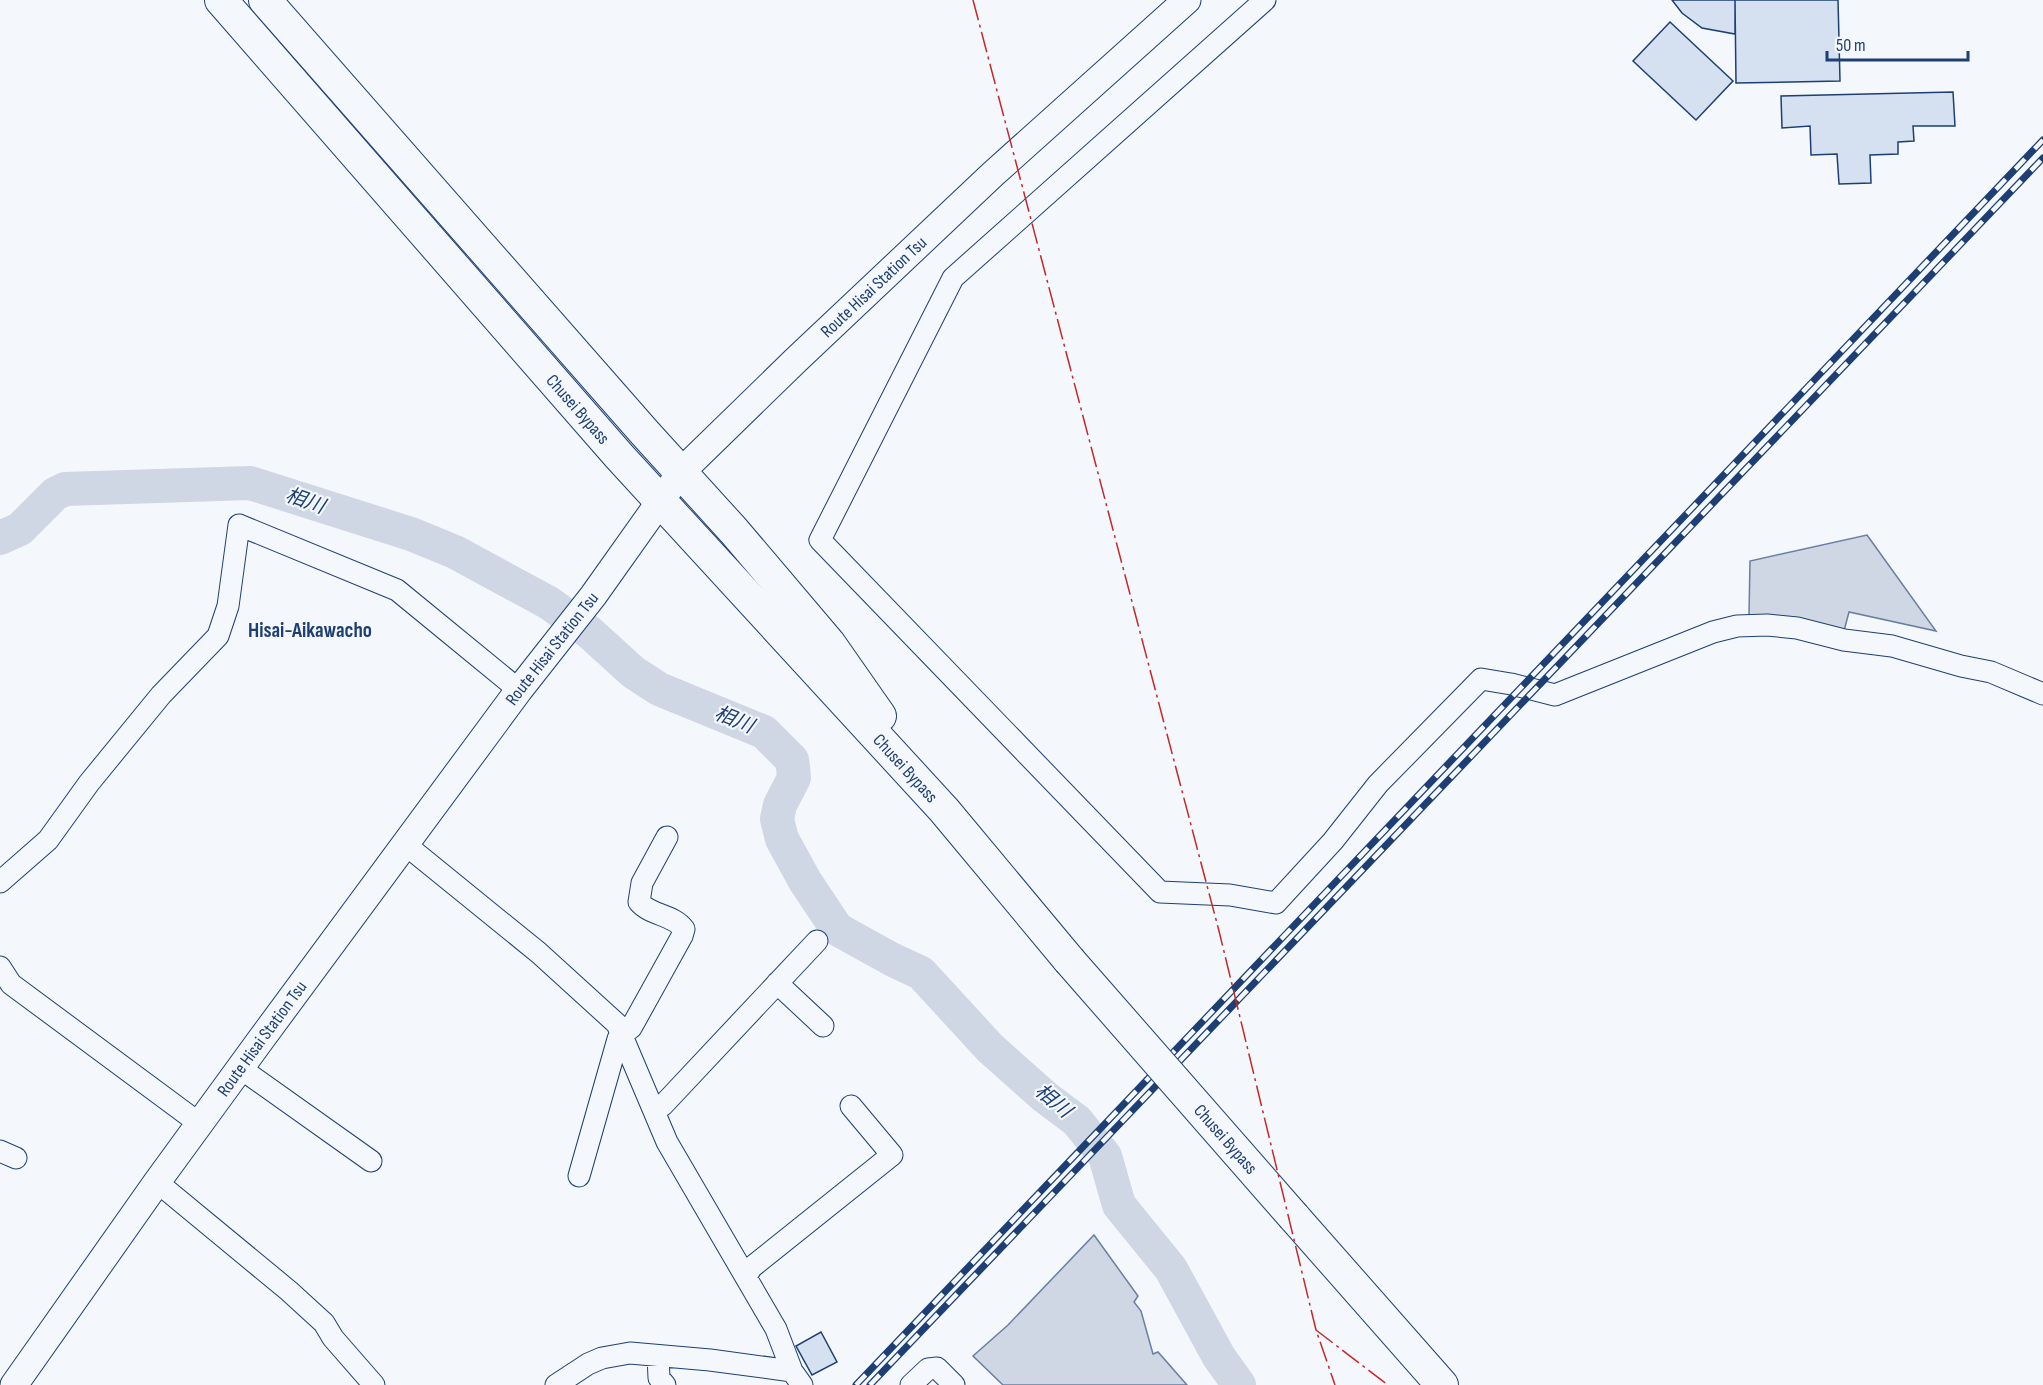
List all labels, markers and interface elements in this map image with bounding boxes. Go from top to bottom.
scale bar [1827,24,1968,62]
text: 50 m [1836,35,1866,56]
street label: Route Hisai Station Tsu [816,232,931,342]
street label: Chusei Bypass [542,370,614,448]
water label: 相川 [282,483,330,520]
street label: Route Hisai Station Tsu [501,588,603,709]
district label: Hisai-Aikawacho [248,618,372,643]
water label: 相川 [711,701,759,739]
street label: Chusei Bypass [869,729,942,807]
street label: Route Hisai Station Tsu [213,977,311,1100]
water label: 相川 [1030,1079,1078,1124]
street label: Chusei Bypass [1190,1100,1262,1178]

